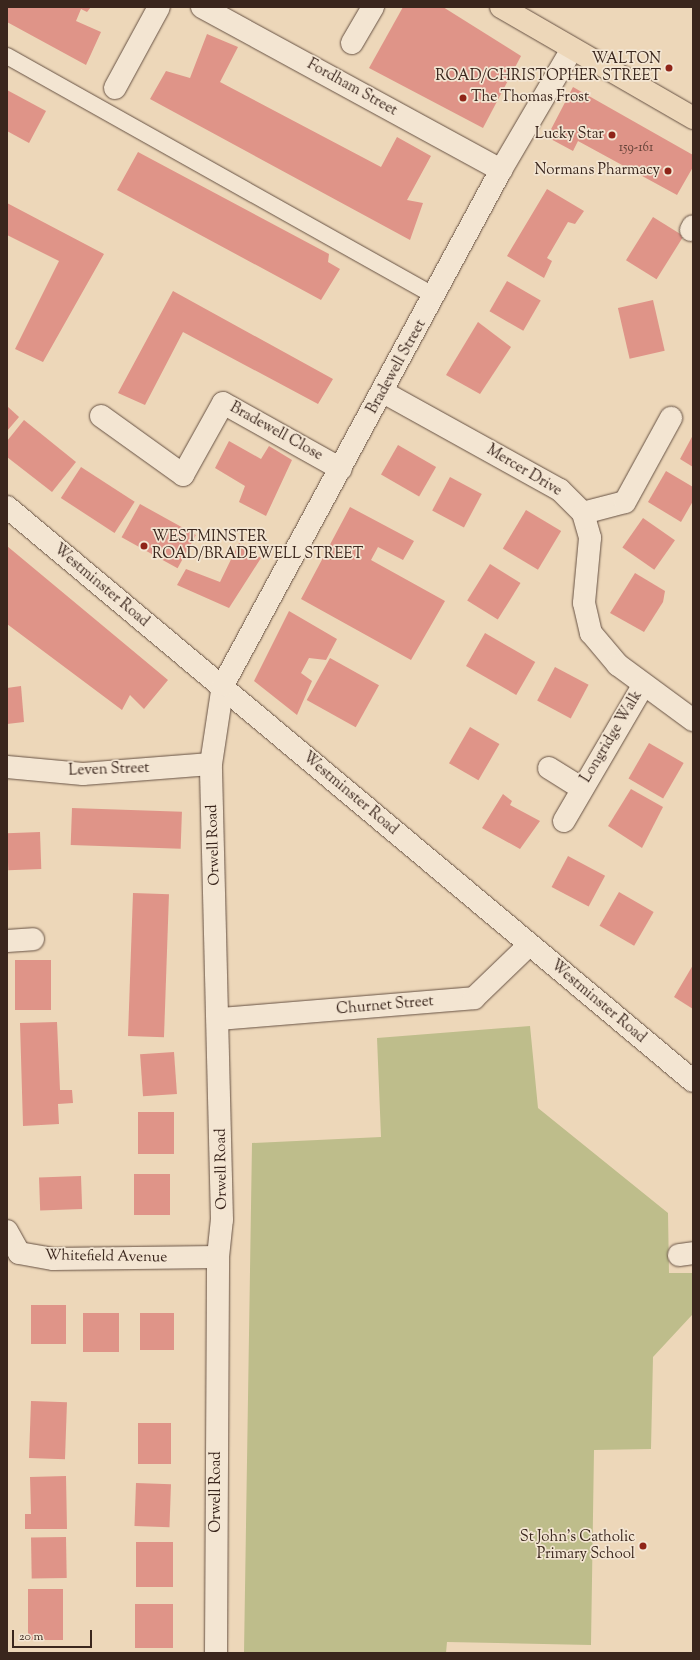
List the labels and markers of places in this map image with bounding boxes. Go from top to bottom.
place label: WALTON ROAD/CHRISTOPHER STREET [435,50,661,85]
marker: WALTON ROAD/CHRISTOPHER STREET [664,63,674,73]
place label: The Thomas Frost [471,89,589,107]
marker: The Thomas Frost [458,93,468,103]
place label: Lucky Star [535,126,604,144]
marker: Lucky Star [607,130,617,140]
place label: Normans Pharmacy [535,162,660,180]
marker: Normans Pharmacy [663,166,673,176]
place label: WESTMINSTER ROAD/BRADEWELL STREET [152,528,363,563]
marker: WESTMINSTER ROAD/BRADEWELL STREET [139,541,149,551]
place label: St John's Catholic Primary School [520,1528,635,1563]
marker: St John's Catholic Primary School [638,1541,648,1551]

